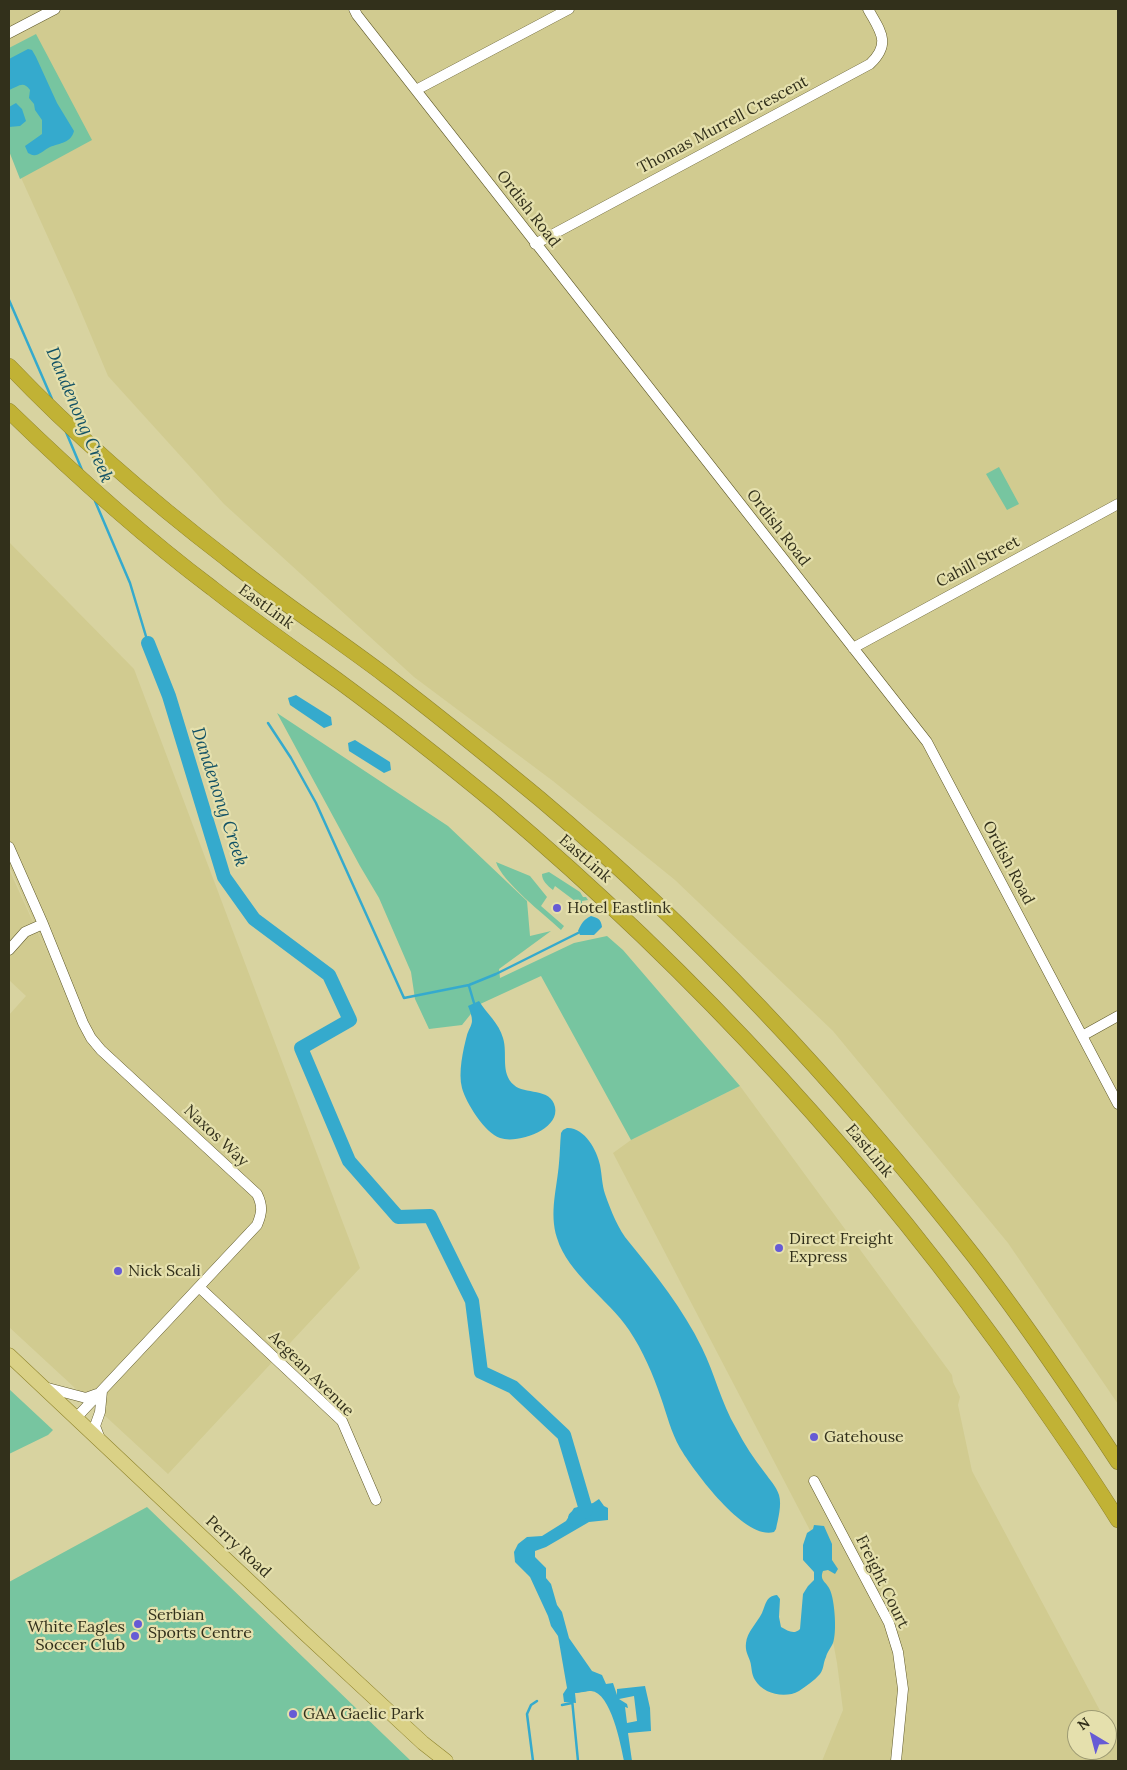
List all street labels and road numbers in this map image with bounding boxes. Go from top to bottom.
street label: Thomas Murrell Crescent [635,72,811,178]
street label: Ordish Road [492,167,564,251]
street label: Ordish Road [742,486,814,570]
street label: Cahill Street [933,532,1023,592]
street label: EastLink [235,580,297,634]
street label: Ordish Road [978,818,1038,908]
street label: EastLink [555,831,615,887]
street label: Naxos Way [180,1101,252,1171]
street label: EastLink [841,1120,897,1182]
street label: Aegean Avenue [264,1327,358,1421]
street label: Perry Road [201,1512,275,1582]
street label: Freight Court [851,1532,913,1632]

